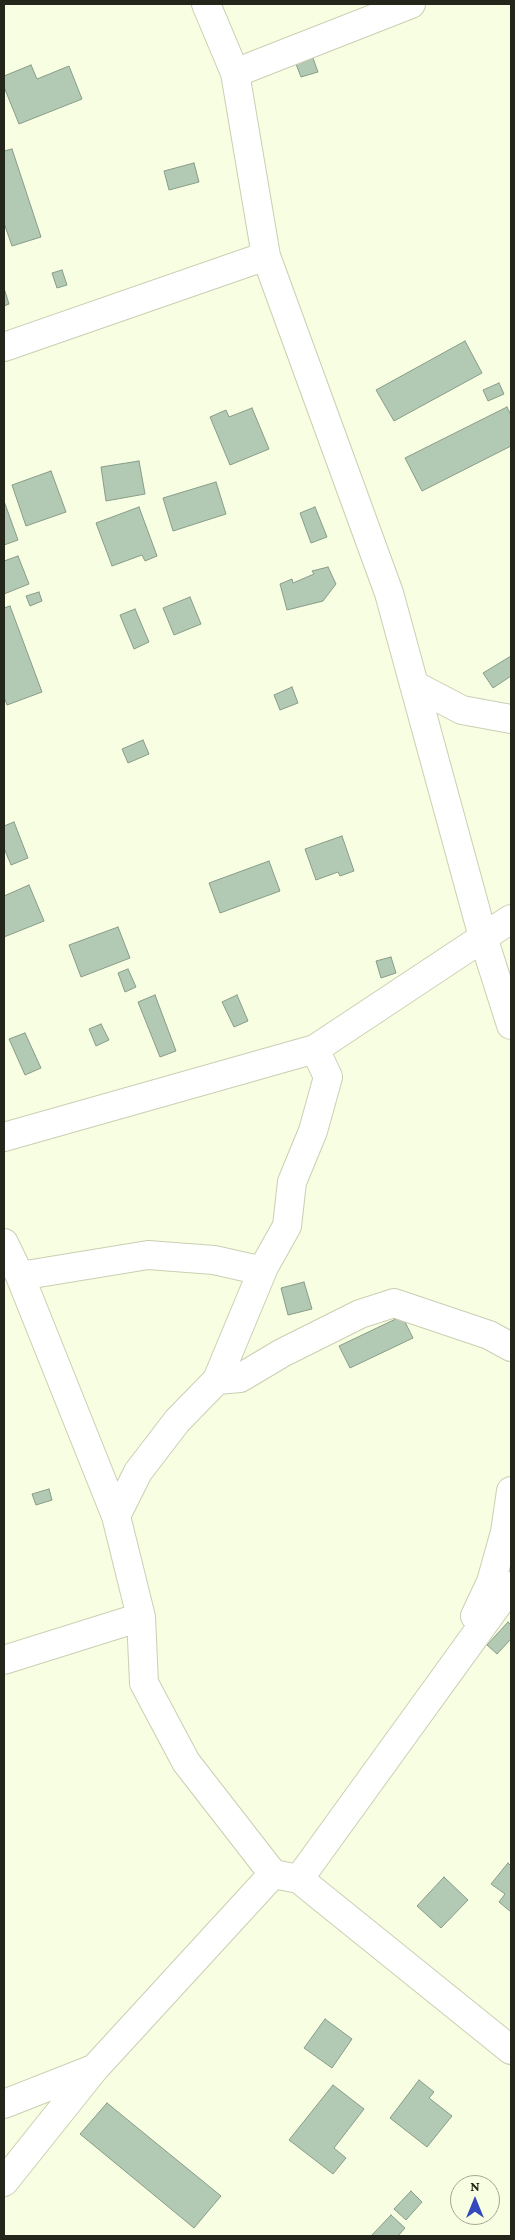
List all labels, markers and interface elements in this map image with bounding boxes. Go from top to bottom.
north arrow [450,2175,500,2225]
text: N [470,2178,480,2194]

